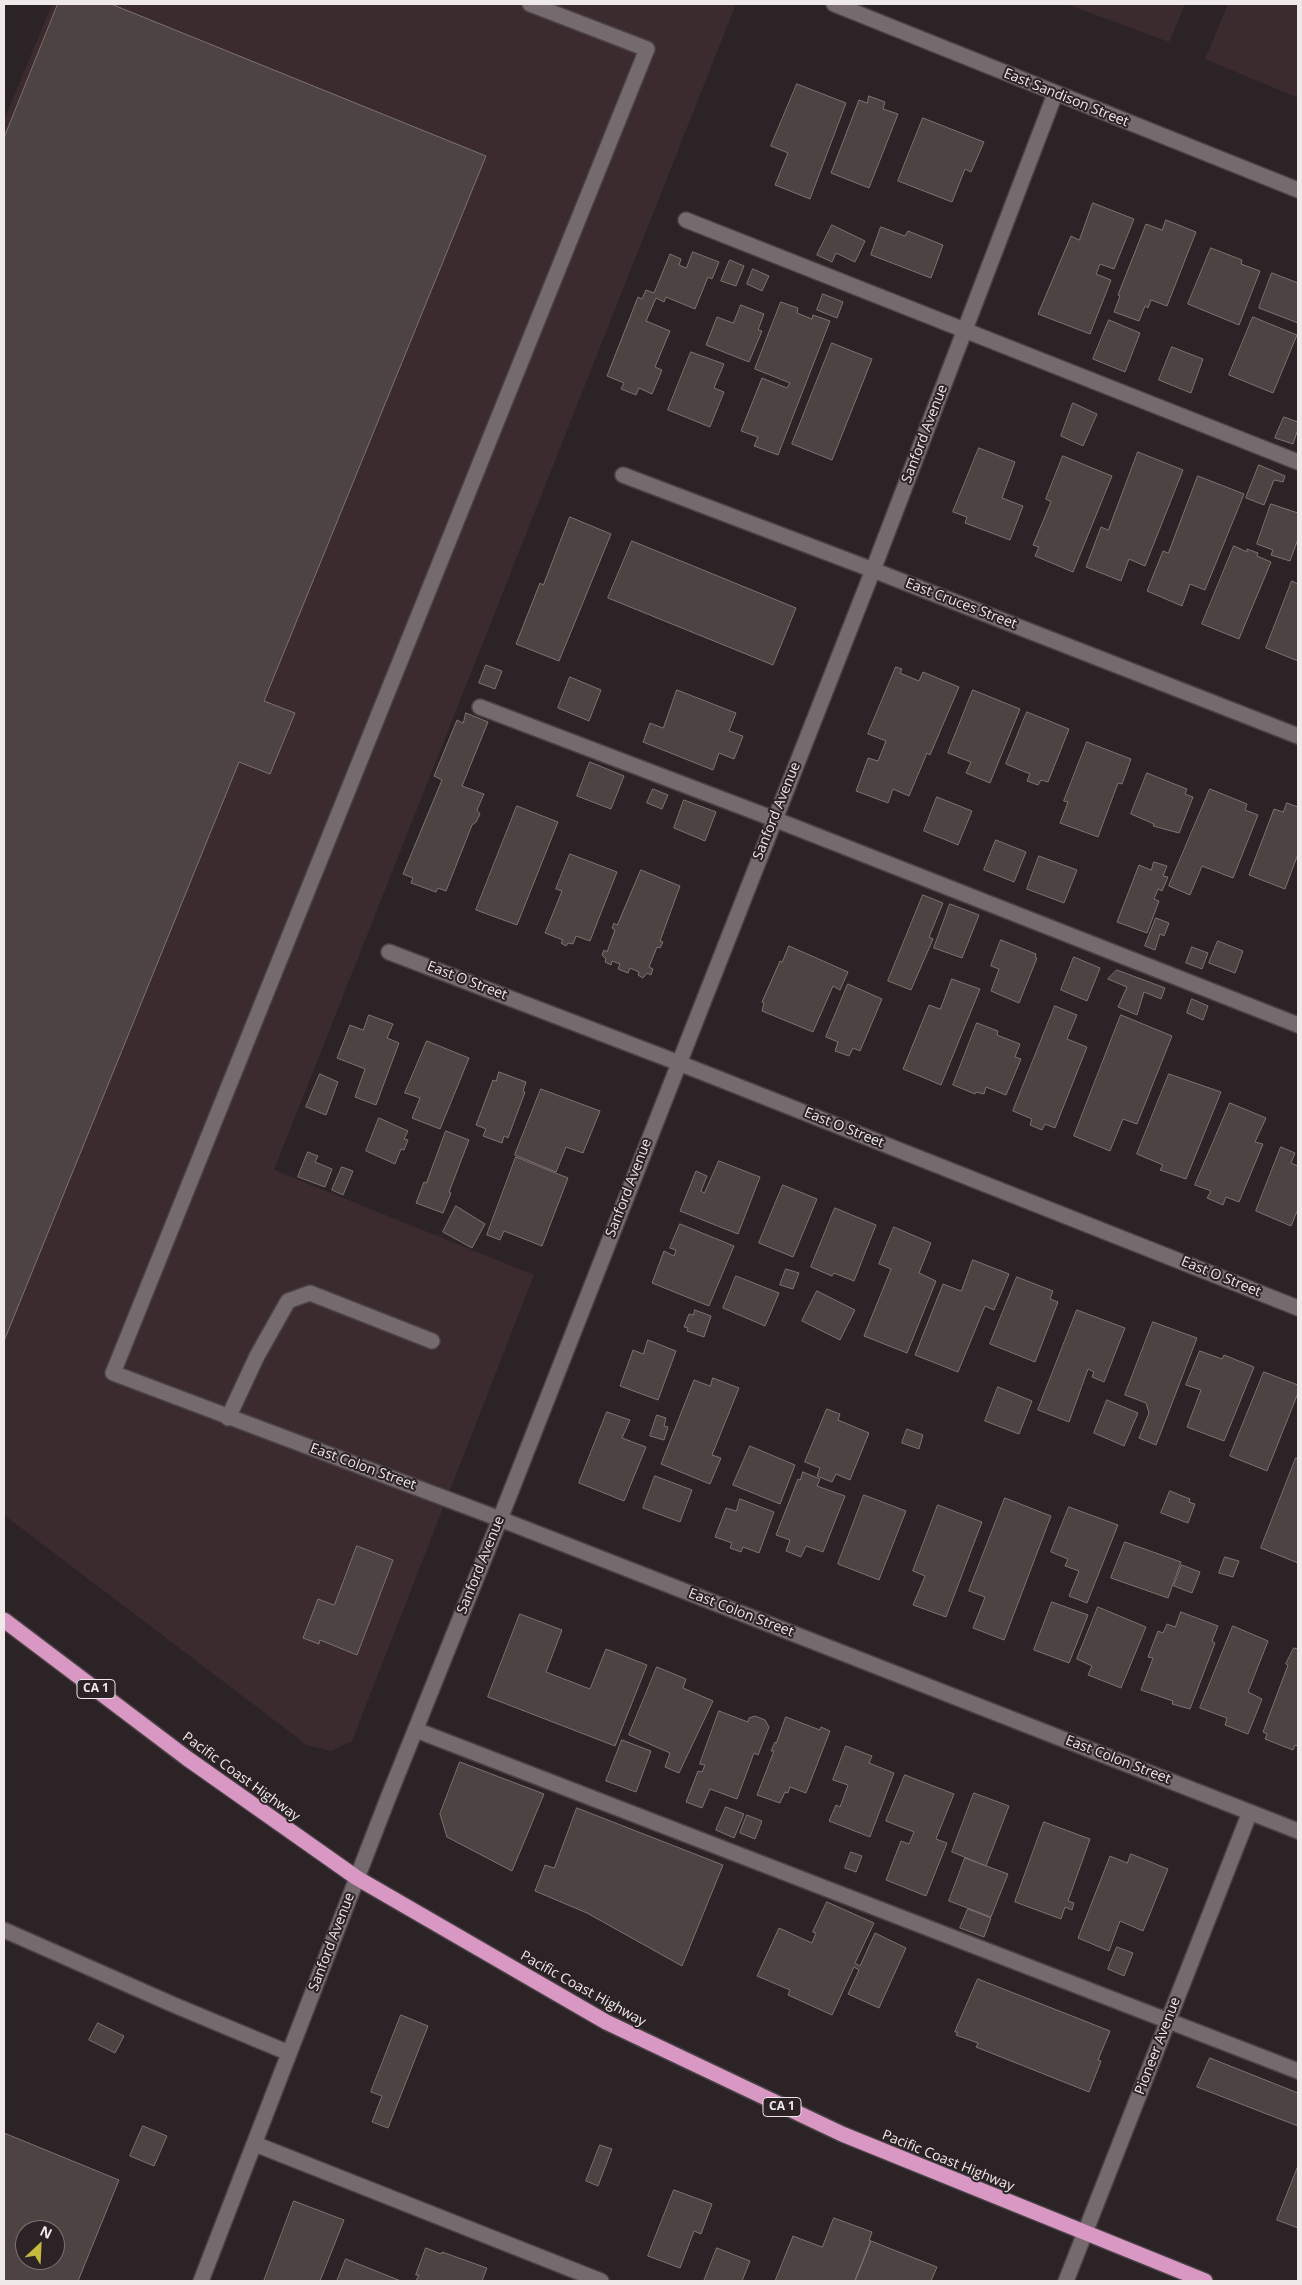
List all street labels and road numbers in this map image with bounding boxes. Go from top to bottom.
street label: East Sandison Street [1001,65,1131,131]
street label: Sanford Avenue [899,383,951,485]
street label: East Cruces Street [903,575,1019,633]
street label: Sanford Avenue [750,760,804,862]
street label: East O Street [425,958,509,1004]
street label: East O Street [802,1104,886,1152]
street label: Sanford Avenue [603,1137,655,1239]
street label: East O Street [1179,1253,1263,1301]
street label: East Colon Street [308,1440,418,1494]
street label: Sanford Avenue [454,1514,508,1616]
street label: East Colon Street [686,1585,796,1641]
road number: CA 1 [77,1680,115,1698]
street label: Pacific Coast Highway [179,1729,303,1825]
street label: East Colon Street [1063,1732,1173,1788]
street label: Sanford Avenue [306,1891,358,1993]
street label: Pacific Coast Highway [517,1947,649,2031]
street label: Pioneer Avenue [1132,1995,1184,2097]
road number: CA 1 [763,2098,801,2116]
street label: Pacific Coast Highway [879,2127,1017,2195]

